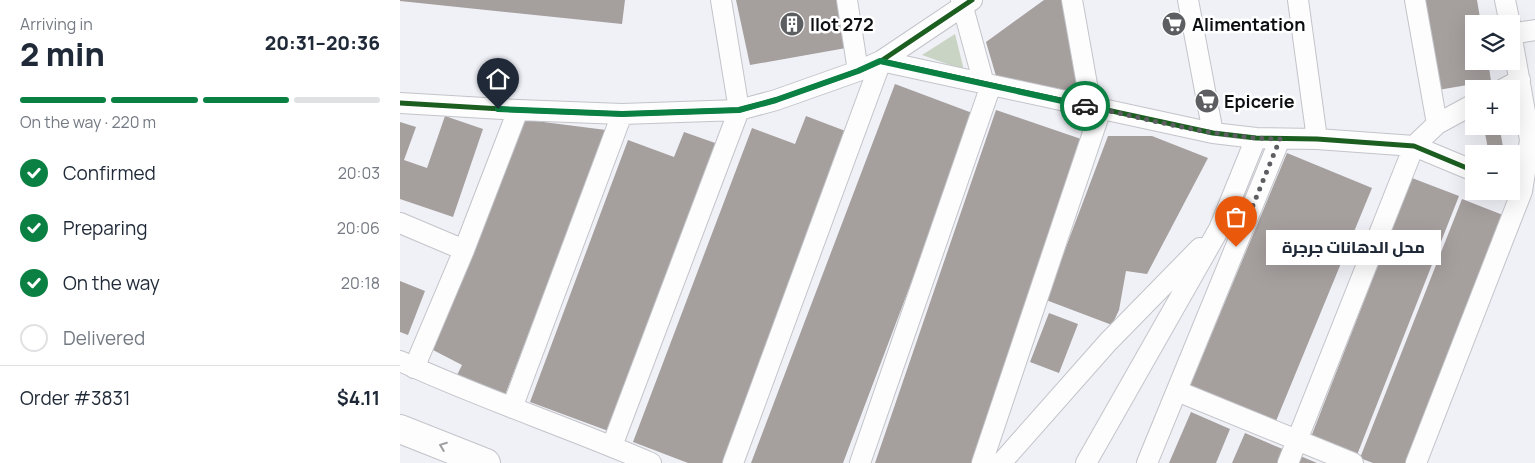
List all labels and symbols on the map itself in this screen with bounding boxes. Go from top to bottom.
building icon: Ilot 272 [779,11,805,37]
supermarket icon: Alimentation [1161,11,1187,37]
place label: Ilot 272 [810,12,874,36]
place label: Alimentation [1192,12,1305,36]
pin [477,58,519,109]
courier [1060,81,1110,131]
supermarket icon: Epicerie [1194,88,1220,114]
place label: Epicerie [1224,89,1295,113]
pin [1215,196,1257,247]
callout: محل الدهانات جرجرة [1266,230,1441,264]
one-way arrow [439,442,448,452]

